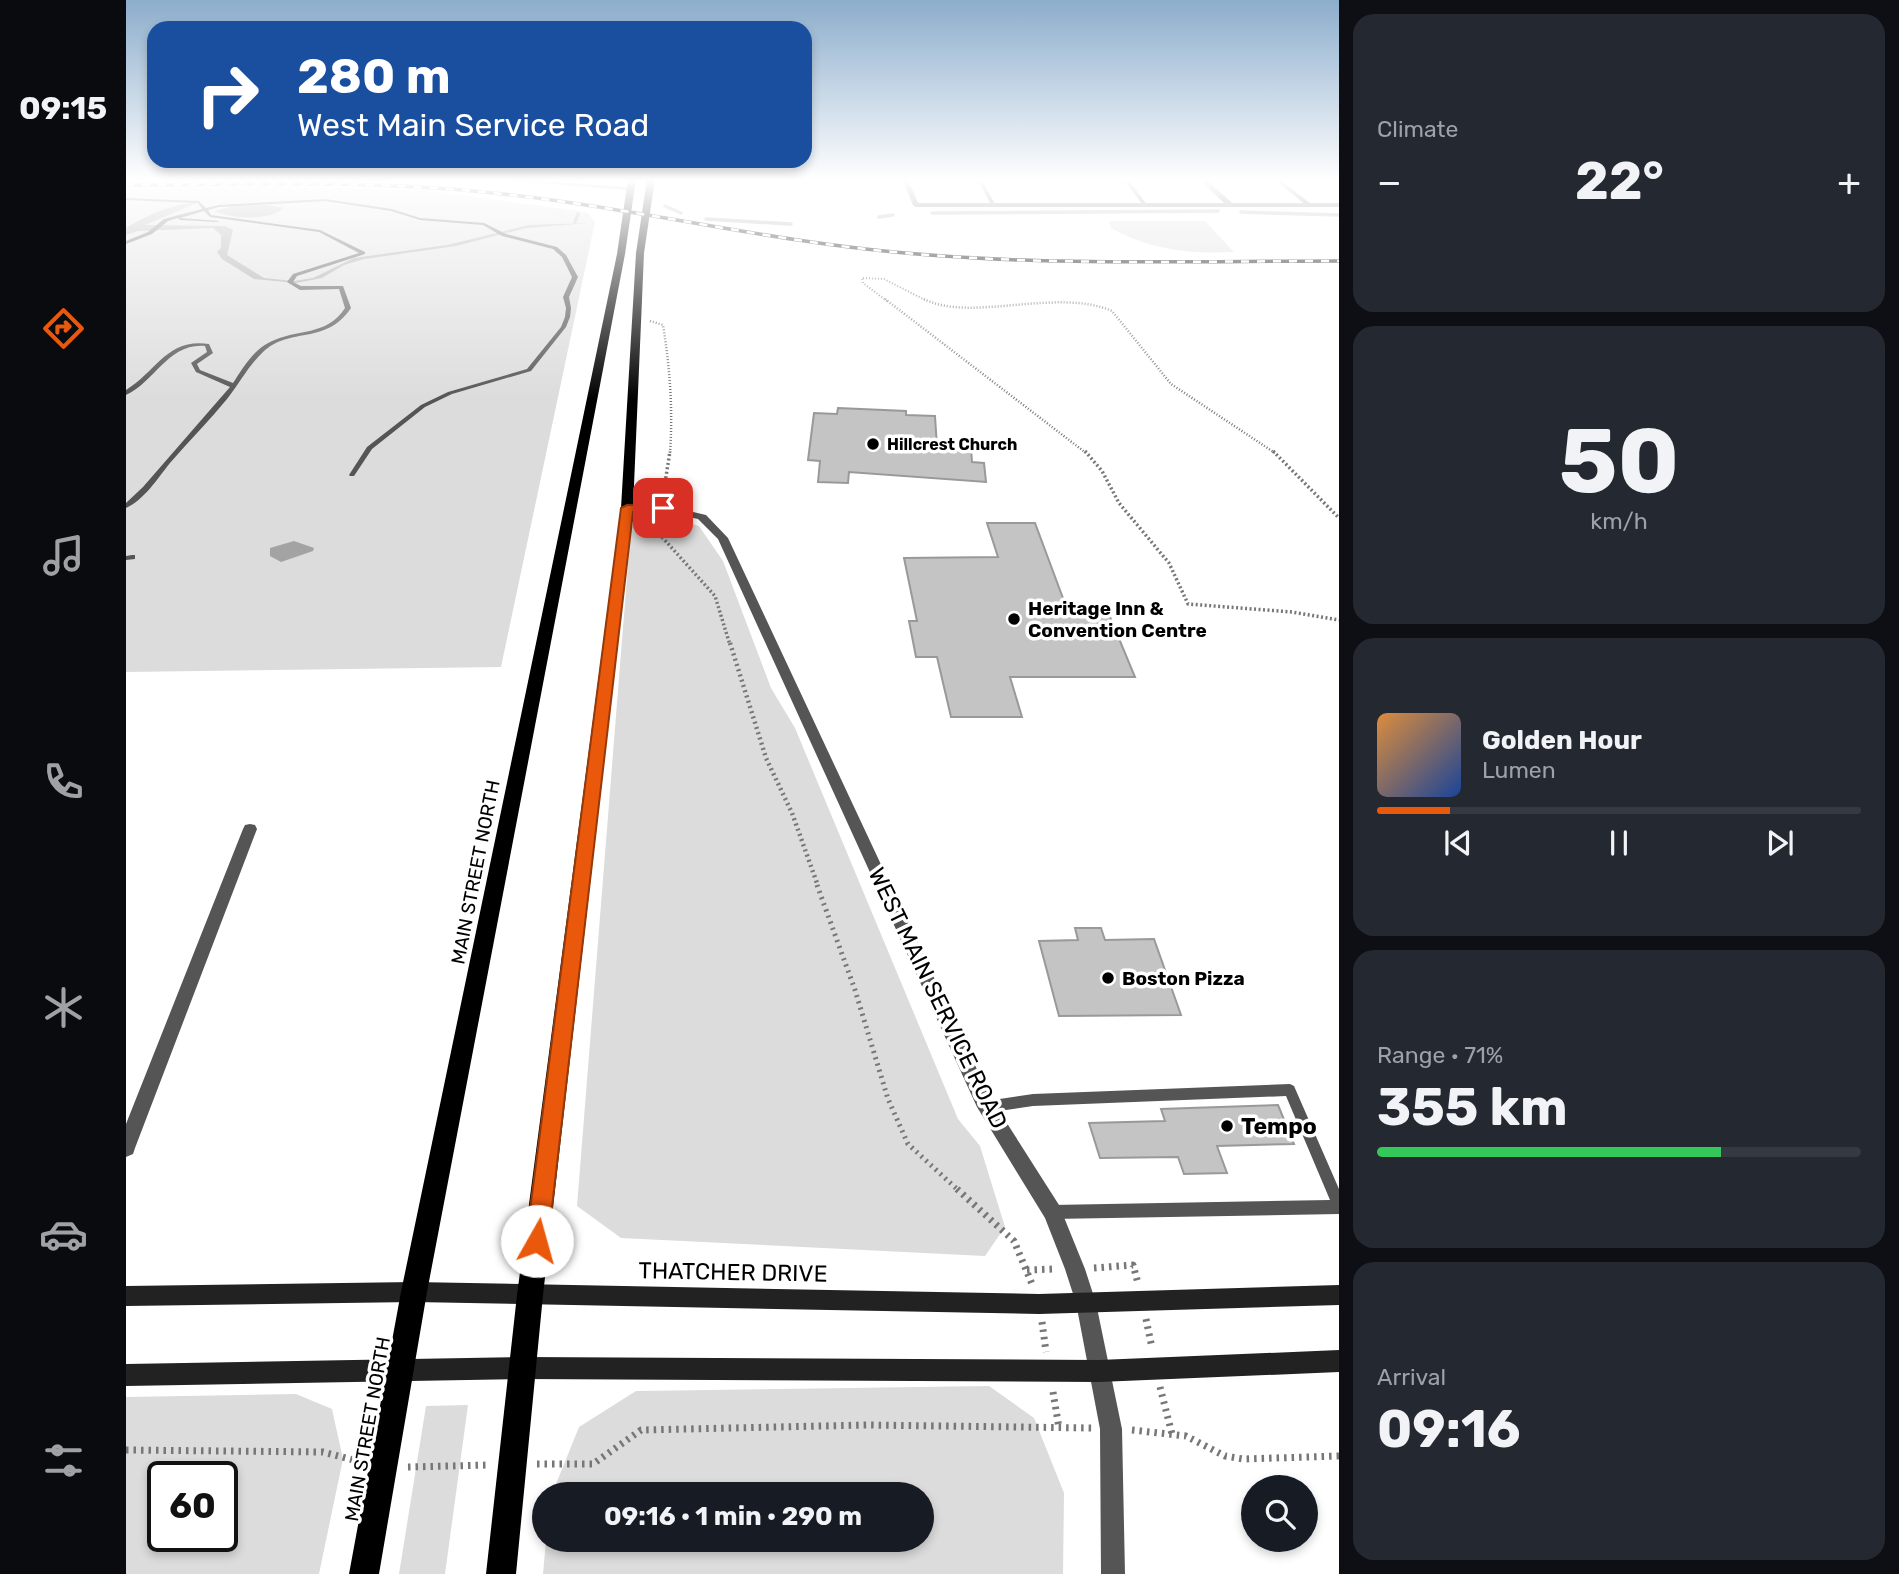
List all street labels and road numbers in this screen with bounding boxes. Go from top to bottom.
street label: MAIN STREET NORTH [446,778,505,966]
street label: WEST MAIN SERVICE ROAD [862,863,1014,1133]
street label: THATCHER DRIVE [638,1256,828,1288]
street label: MAIN STREET NORTH [340,1335,395,1523]

